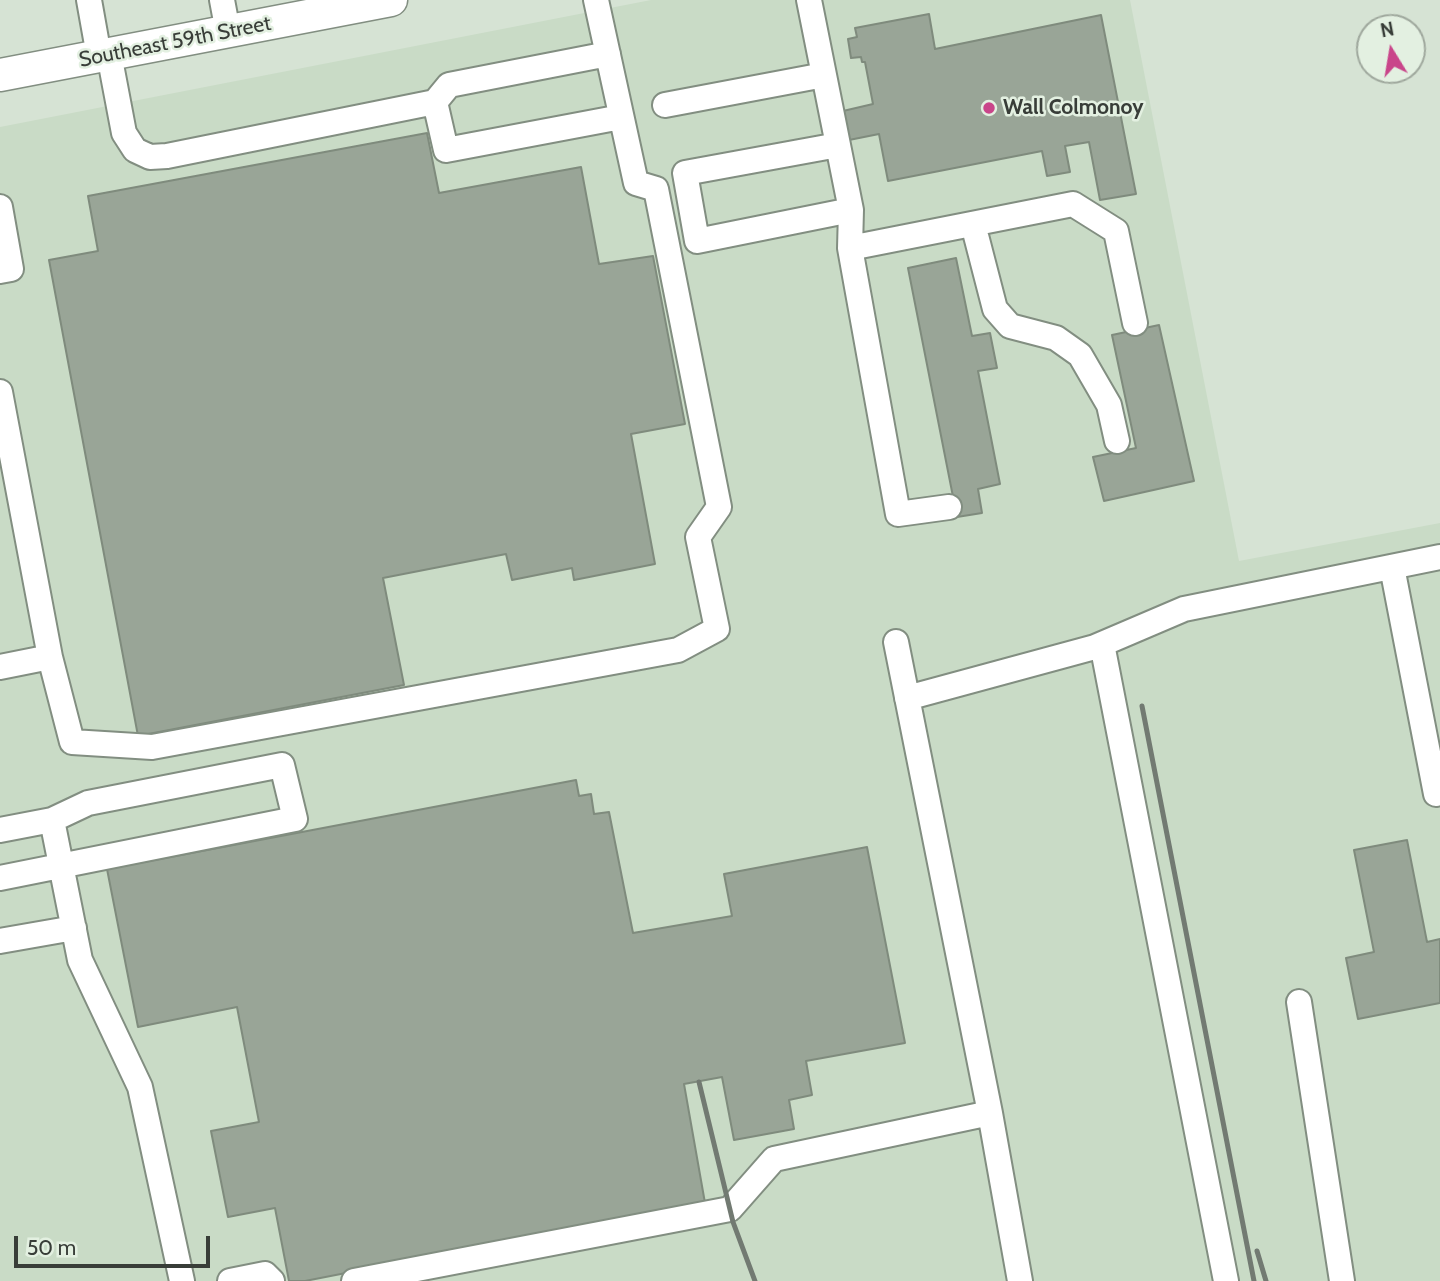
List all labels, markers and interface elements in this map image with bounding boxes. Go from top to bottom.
street label: Southeast 59th Street [77,11,273,73]
north arrow [1356,14,1426,84]
text: N [1378,17,1396,42]
place label: Wall Colmonoy [1003,95,1144,121]
marker: Wall Colmonoy [981,100,997,116]
scale bar [18,1222,214,1266]
text: 50 m [27,1235,76,1260]

